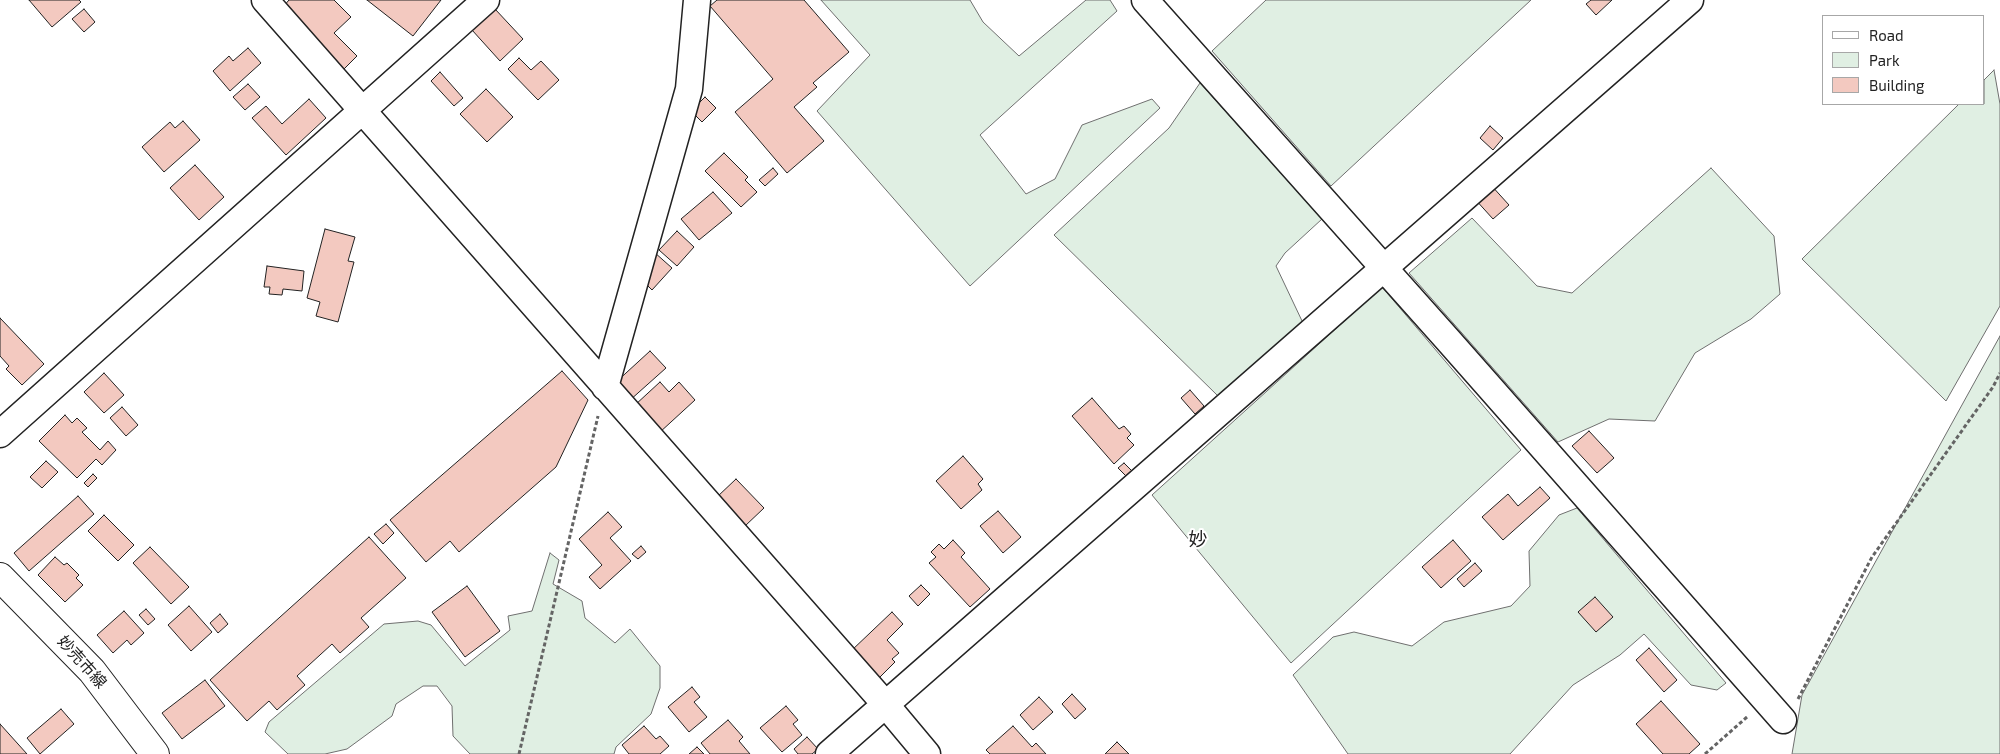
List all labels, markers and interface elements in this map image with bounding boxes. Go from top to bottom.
legend [1822,15,1985,105]
text: Road [1869,26,1904,44]
text: Park [1869,51,1900,69]
text: Building [1869,76,1924,94]
district label: 妙 [1189,529,1207,551]
street label: 妙売市線 [53,632,111,692]

